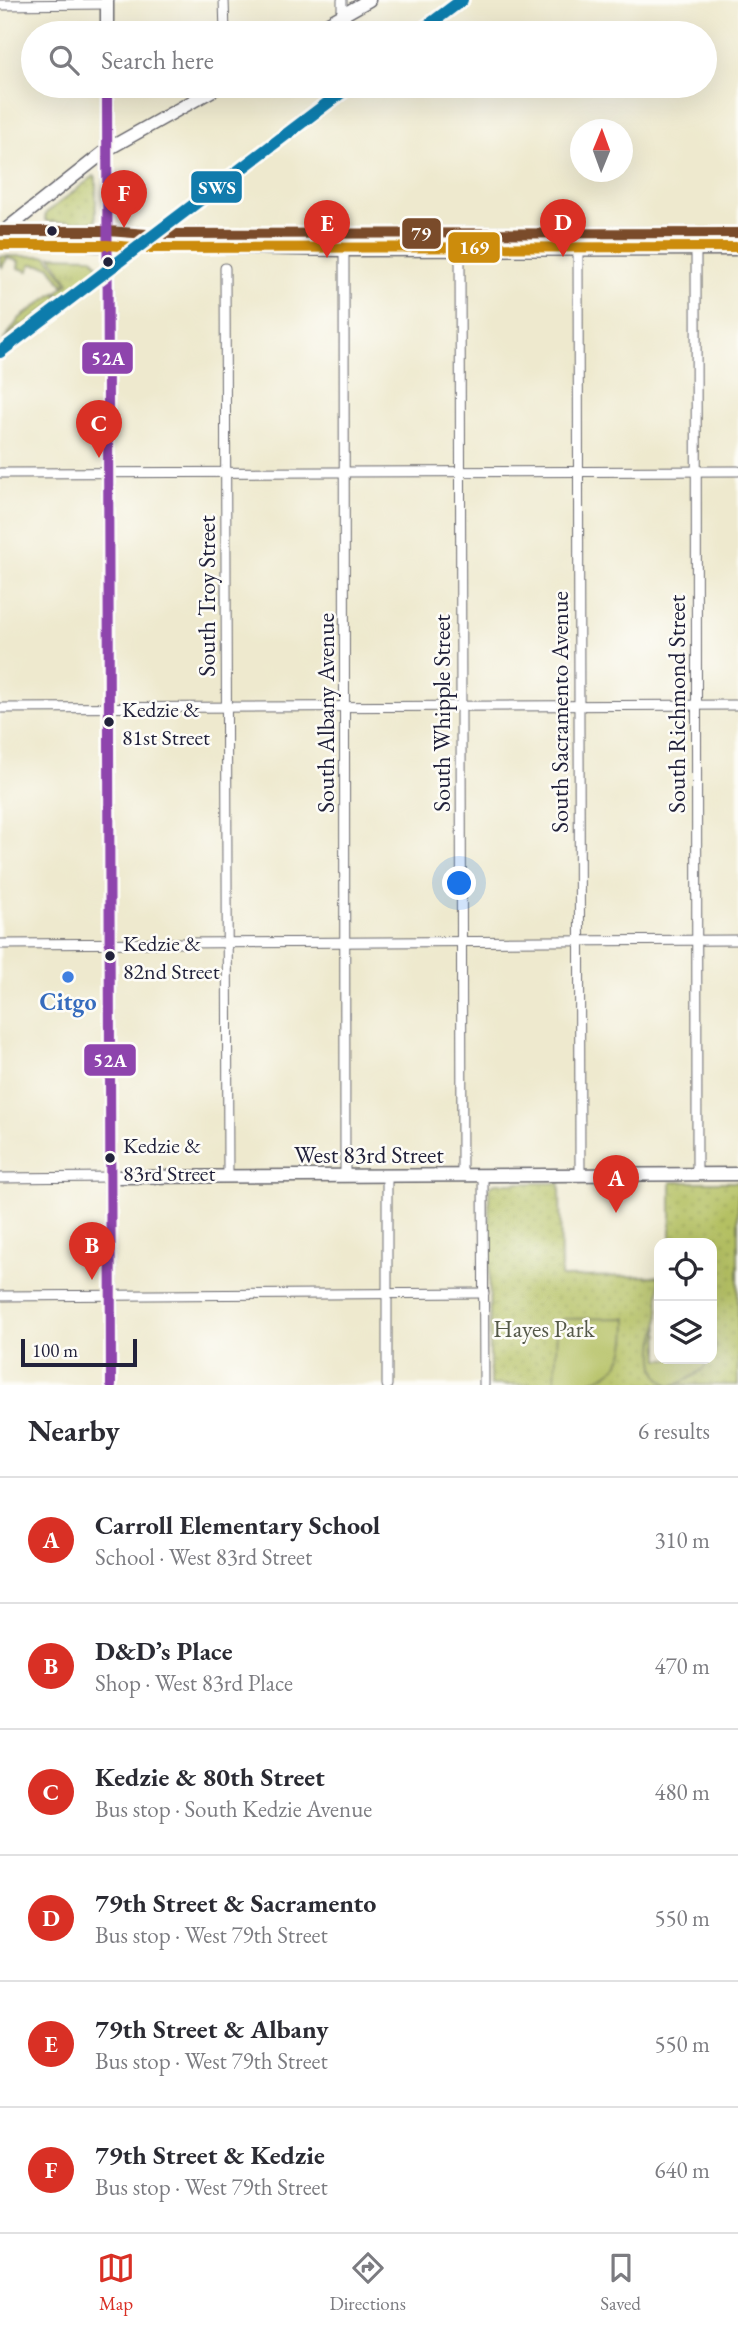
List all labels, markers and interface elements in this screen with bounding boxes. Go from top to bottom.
search box [21,21,717,98]
icon: search [45,41,83,79]
text: Search here [101,43,214,77]
north arrow [570,119,633,182]
pin: F [101,170,147,228]
line badge: SWS [190,170,243,204]
text: SWS [198,175,236,200]
pin: D [540,199,586,257]
pin: E [304,200,350,258]
line badge: 79 [401,217,442,250]
text: 79 [411,221,431,246]
unlabelled marker [45,224,59,238]
line badge: 169 [447,231,501,264]
text: 169 [459,235,489,260]
unlabelled marker [101,255,115,269]
line badge: 52A [81,341,134,375]
text: 52A [91,346,125,371]
pin: C [76,400,122,458]
street label: South Troy Street [191,515,222,677]
street label: South Sacramento Avenue [544,591,575,833]
street label: South Richmond Street [661,594,692,813]
street label: South Albany Avenue [310,613,341,813]
street label: South Whipple Street [426,614,457,812]
place label: Kedzie & 81st Street [122,695,210,752]
marker: Kedzie & 81st Street [102,715,116,729]
your location [442,866,476,900]
place label: Kedzie & 82nd Street [123,929,220,986]
marker: Kedzie & 82nd Street [103,949,117,963]
marker: Citgo [60,969,76,985]
place label: Citgo [40,986,96,1018]
line badge: 52A [83,1043,137,1077]
text: 52A [93,1048,127,1073]
place label: Kedzie & 83rd Street [123,1131,215,1188]
street label: West 83rd Street [294,1139,444,1170]
marker: Kedzie & 83rd Street [103,1151,117,1165]
pin: A [593,1155,639,1213]
pin: B [69,1222,115,1280]
map controls [654,1238,717,1364]
button: locate [654,1238,717,1301]
button: layers [654,1301,717,1364]
park label: Hayes Park [493,1313,595,1344]
scale bar [21,1336,136,1368]
text: 100 m [32,1338,78,1363]
text: Nearby [28,1411,120,1450]
text: 6 results [638,1416,710,1446]
text: Carroll Elementary School [95,1508,380,1542]
text: A [43,1525,59,1555]
text: 310 m [654,1525,710,1555]
text: School · West 83rd Street [95,1542,312,1572]
text: D&D’s Place [95,1634,233,1668]
text: B [44,1651,58,1681]
text: 470 m [654,1651,710,1681]
text: Shop · West 83rd Place [95,1668,293,1698]
text: Kedzie & 80th Street [95,1760,325,1794]
text: C [43,1777,59,1807]
text: 480 m [654,1777,710,1807]
text: Bus stop · South Kedzie Avenue [95,1794,372,1824]
text: 79th Street & Sacramento [95,1886,376,1920]
text: D [42,1903,60,1933]
text: 550 m [654,1903,710,1933]
text: Bus stop · West 79th Street [95,1920,328,1950]
text: 79th Street & Albany [95,2012,329,2046]
text: E [44,2029,58,2059]
text: 550 m [654,2029,710,2059]
text: Bus stop · West 79th Street [95,2046,328,2076]
text: 79th Street & Kedzie [95,2138,325,2172]
text: F [45,2155,57,2185]
text: 640 m [654,2155,710,2185]
text: Bus stop · West 79th Street [95,2172,328,2202]
tab: Map [97,2249,135,2316]
tab: Directions [329,2249,406,2316]
tab: Saved [600,2249,641,2316]

